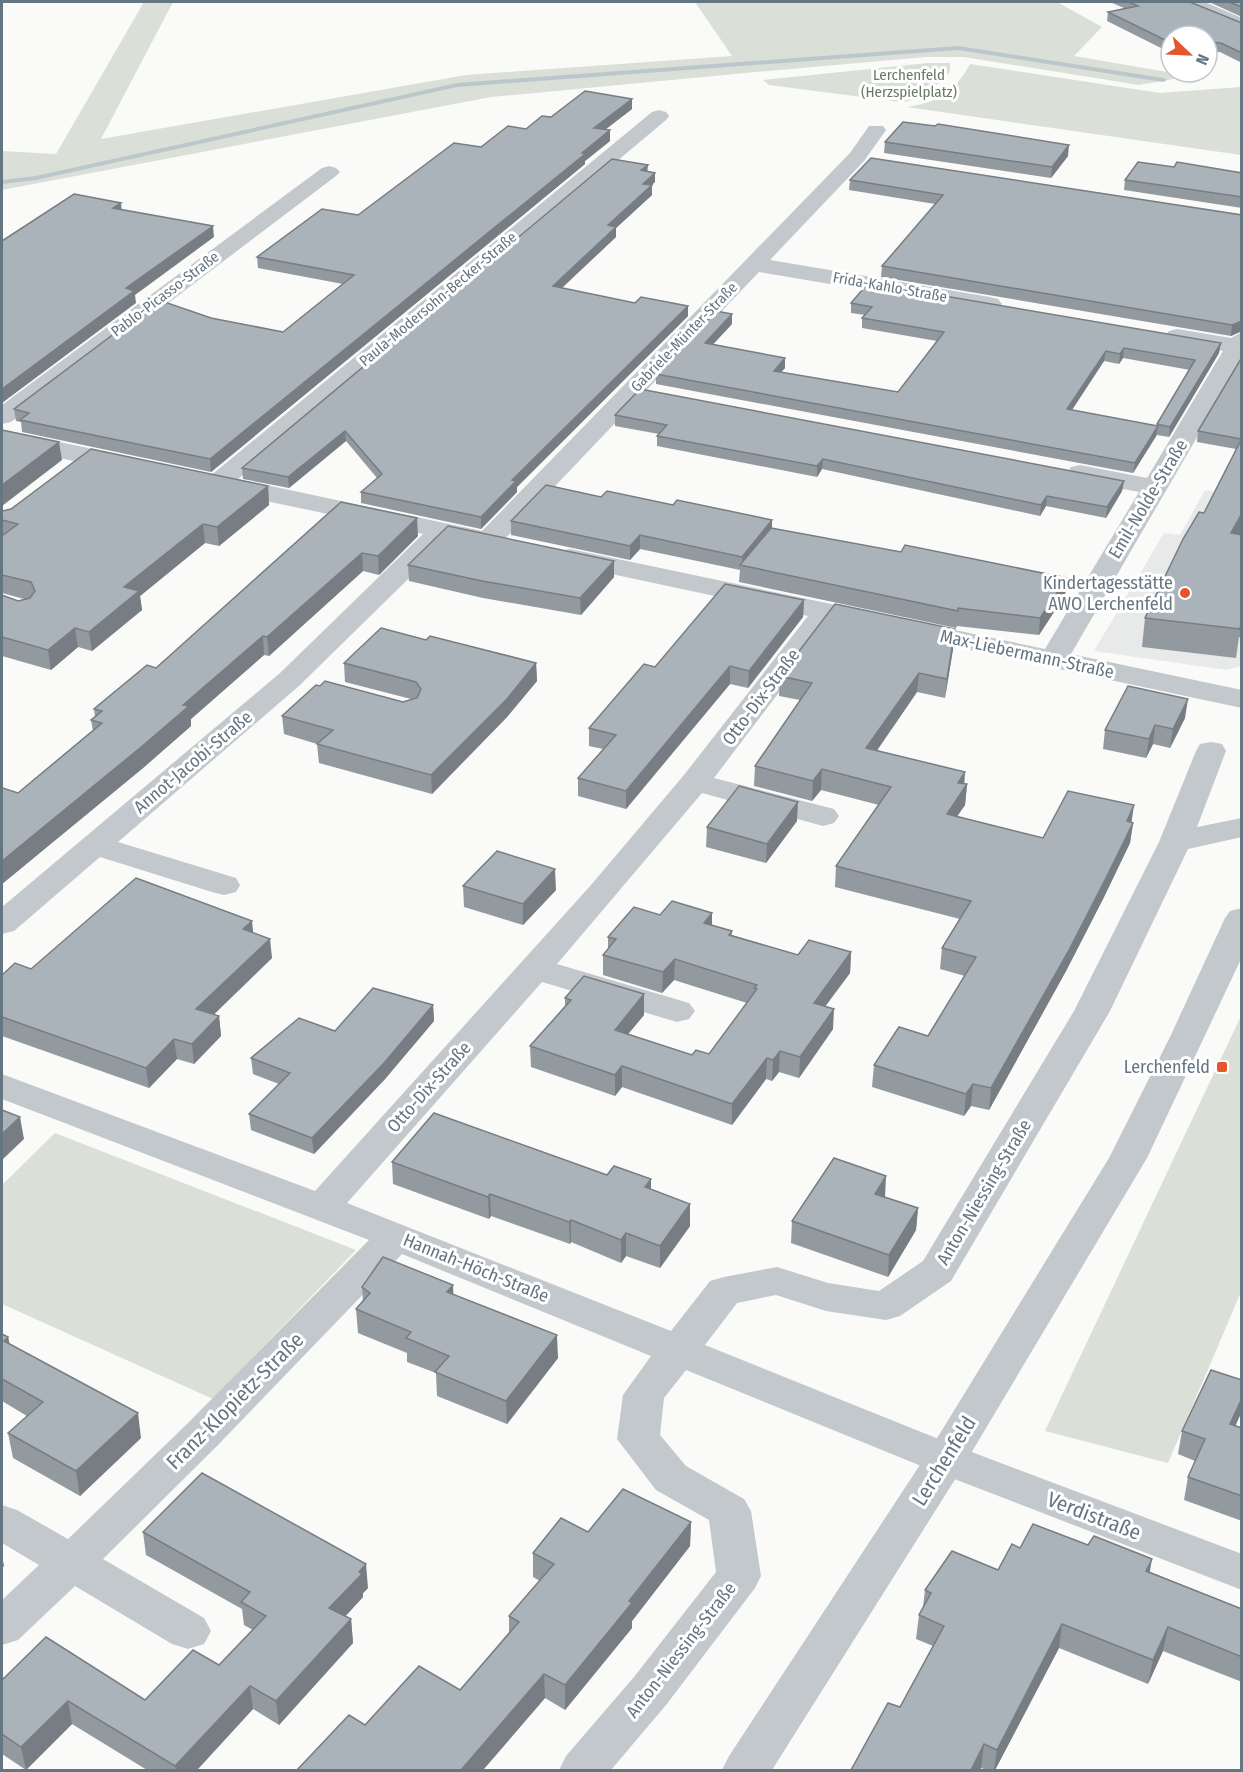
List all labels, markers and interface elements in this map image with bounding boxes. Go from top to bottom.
north arrow [1159,24,1219,84]
text: N [1192,52,1213,68]
park label: Lerchenfeld (Herzspielplatz) [861,66,957,101]
street label: Paula-Modersohn-Becker-Straße [356,228,520,370]
street label: Pablo-Picasso-Straße [108,248,222,340]
street label: Frida-Kahlo-Straße [832,268,948,306]
street label: Gabriele-Münter-Straße [627,279,741,395]
street label: Emil-Nolde-Straße [1104,435,1192,563]
place label: Kindertagesstätte AWO Lerchenfeld [1043,572,1173,615]
marker: Kindertagesstätte AWO Lerchenfeld [1178,586,1192,600]
street label: Max-Liebermann-Straße [938,625,1116,683]
street label: Otto-Dix-Straße [718,644,804,750]
street label: Annot-Jacobi-Straße [129,706,257,818]
street label: Otto-Dix-Straße [382,1037,476,1137]
place label: Lerchenfeld [1124,1056,1210,1078]
marker: Lerchenfeld [1215,1060,1229,1074]
street label: Anton-Niessing-Straße [932,1115,1036,1269]
street label: Hannah-Höch-Straße [400,1229,552,1307]
street label: Franz-Klopietz-Straße [161,1327,309,1475]
street label: Lerchenfeld [906,1411,982,1511]
street label: Verdistraße [1043,1486,1145,1546]
street label: Anton-Niessing-Straße [621,1578,741,1722]

